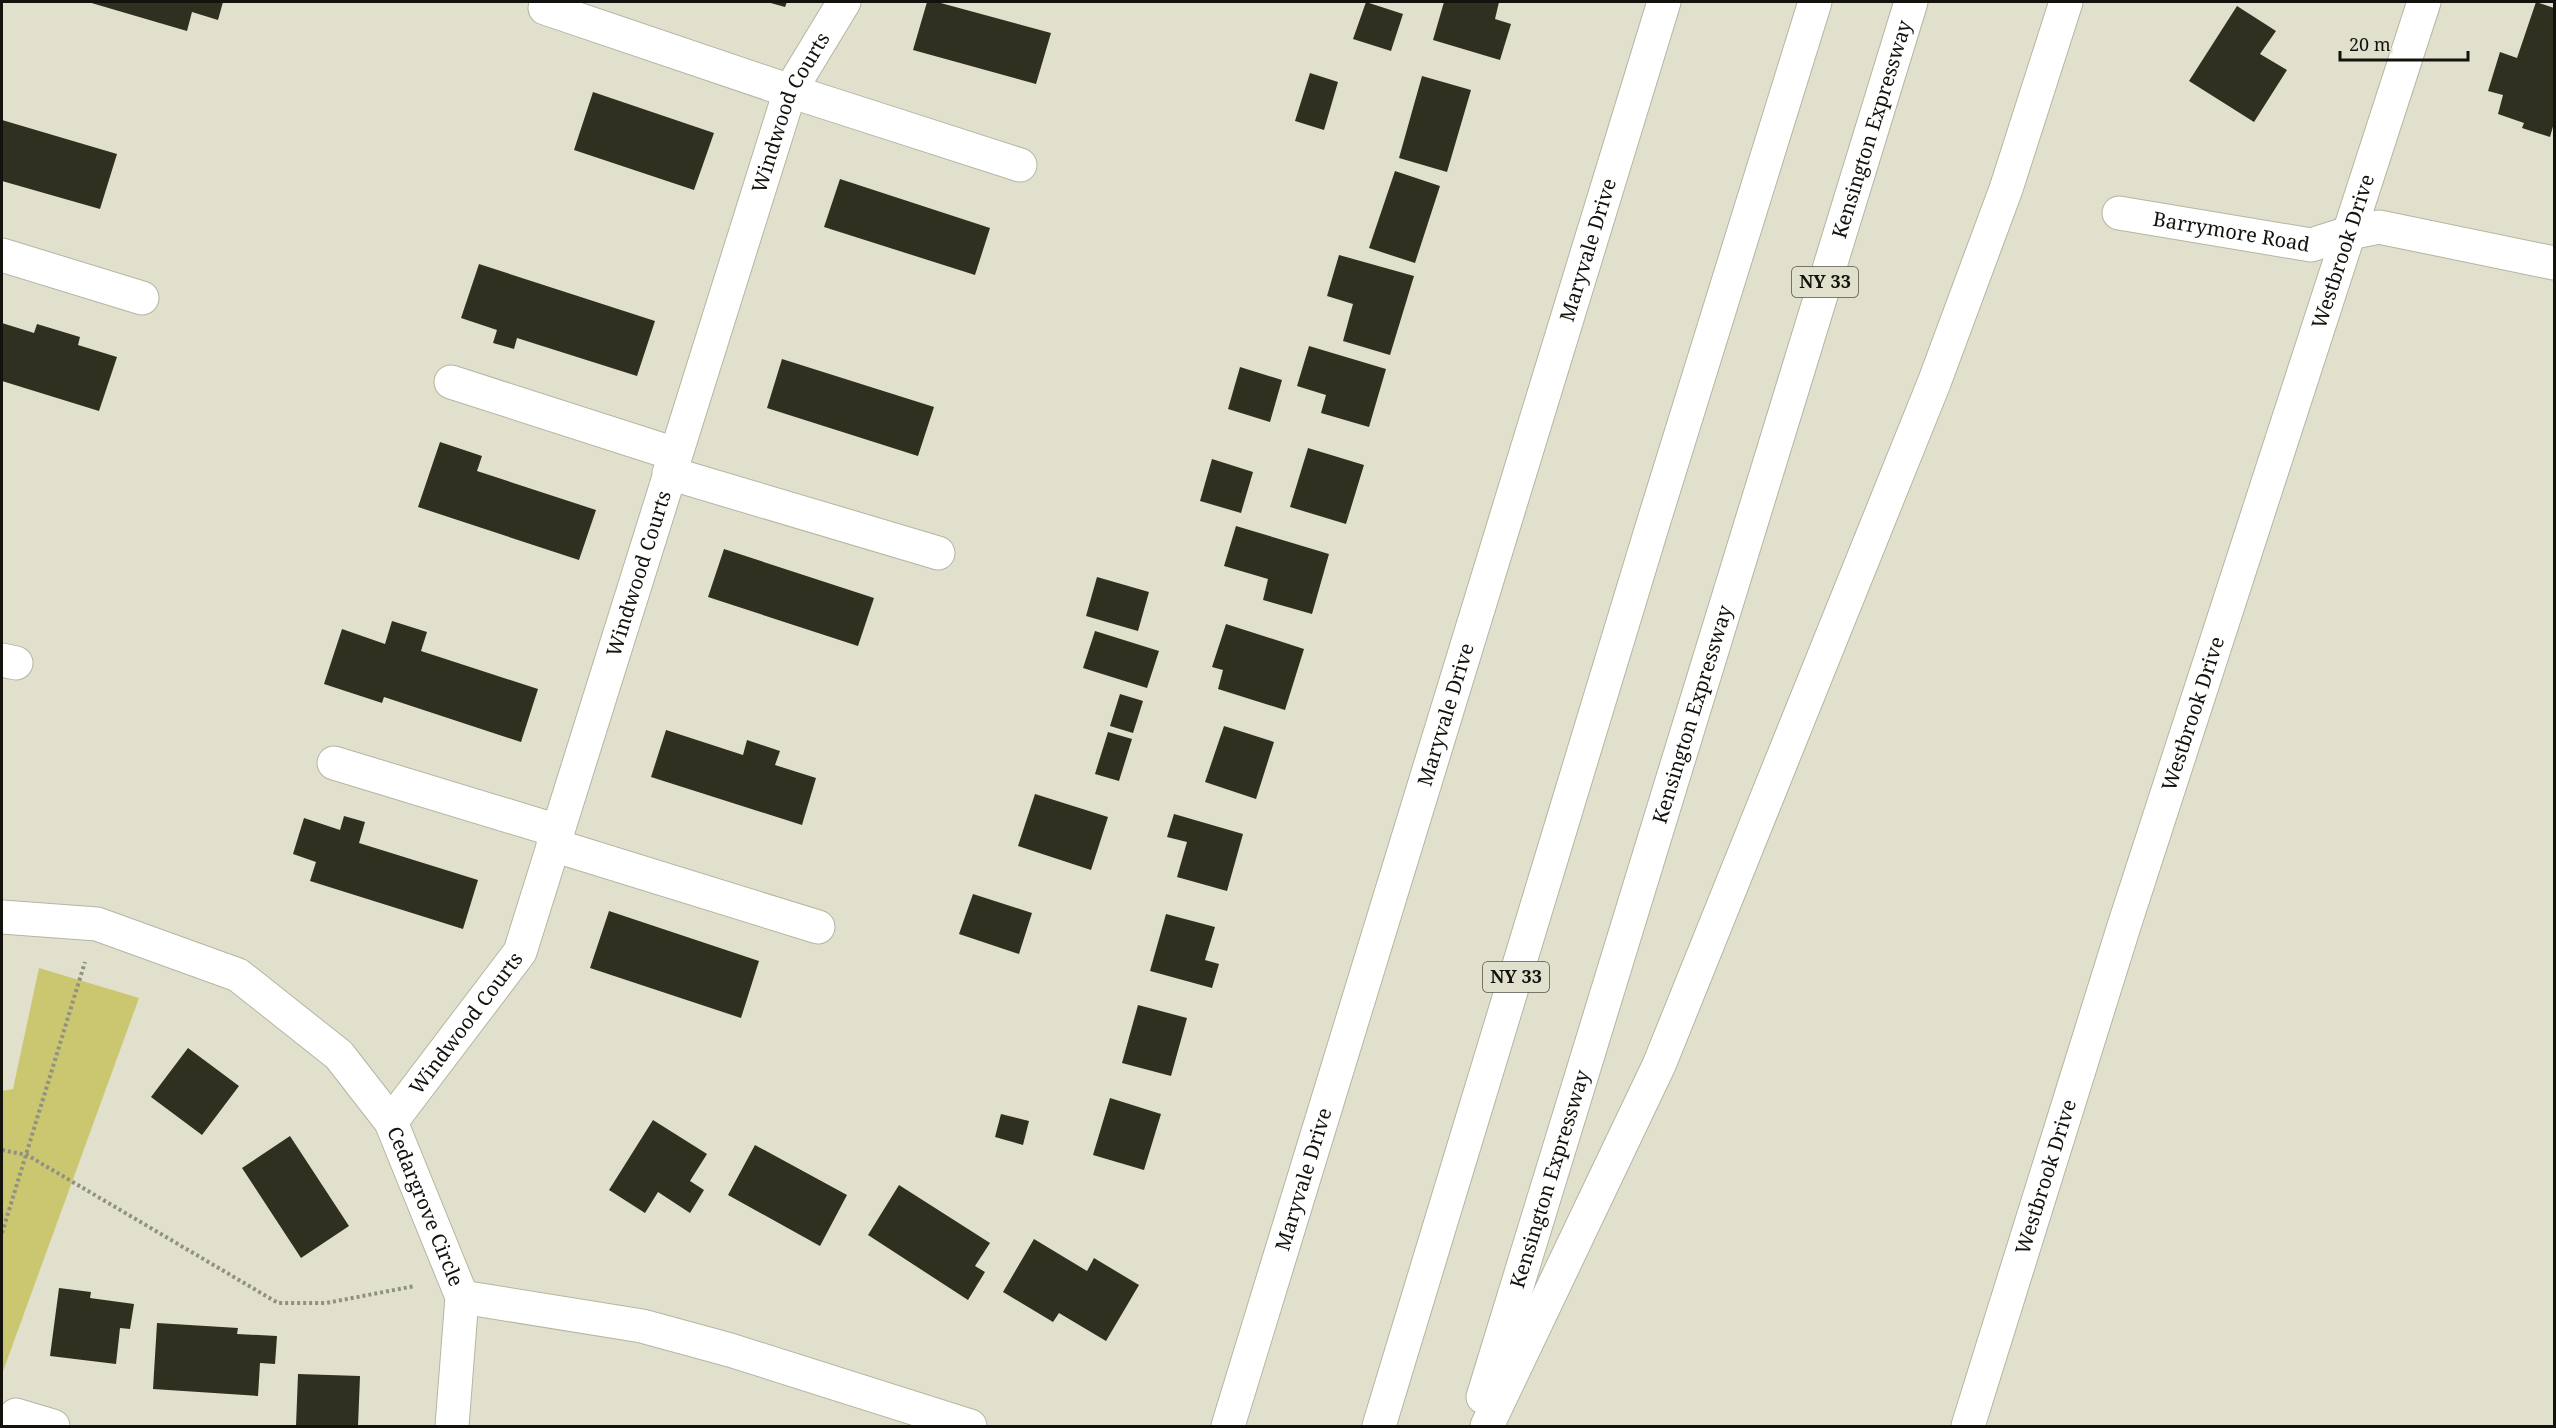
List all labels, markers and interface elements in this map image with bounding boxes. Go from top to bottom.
street label: Kensington Expressway [1825,16,1918,242]
scale bar [2340,24,2468,62]
street label: Windwood Courts [745,27,836,196]
text: 20 m [2349,32,2391,56]
street label: Westbrook Drive [2305,171,2380,332]
street label: Maryvale Drive [1553,175,1622,325]
street label: Barrymore Road [2151,205,2312,258]
road number: NY 33 [1792,267,1858,297]
street label: Windwood Courts [600,487,677,660]
street label: Kensington Expressway [1646,601,1738,827]
street label: Westbrook Drive [2155,633,2230,794]
street label: Maryvale Drive [1411,640,1480,789]
street label: Windwood Courts [403,946,528,1100]
road number: NY 33 [1483,962,1549,992]
street label: Kensington Expressway [1503,1066,1596,1291]
street label: Westbrook Drive [2008,1096,2082,1258]
street label: Maryvale Drive [1268,1104,1338,1254]
street label: Cedargrove Circle [381,1122,470,1290]

